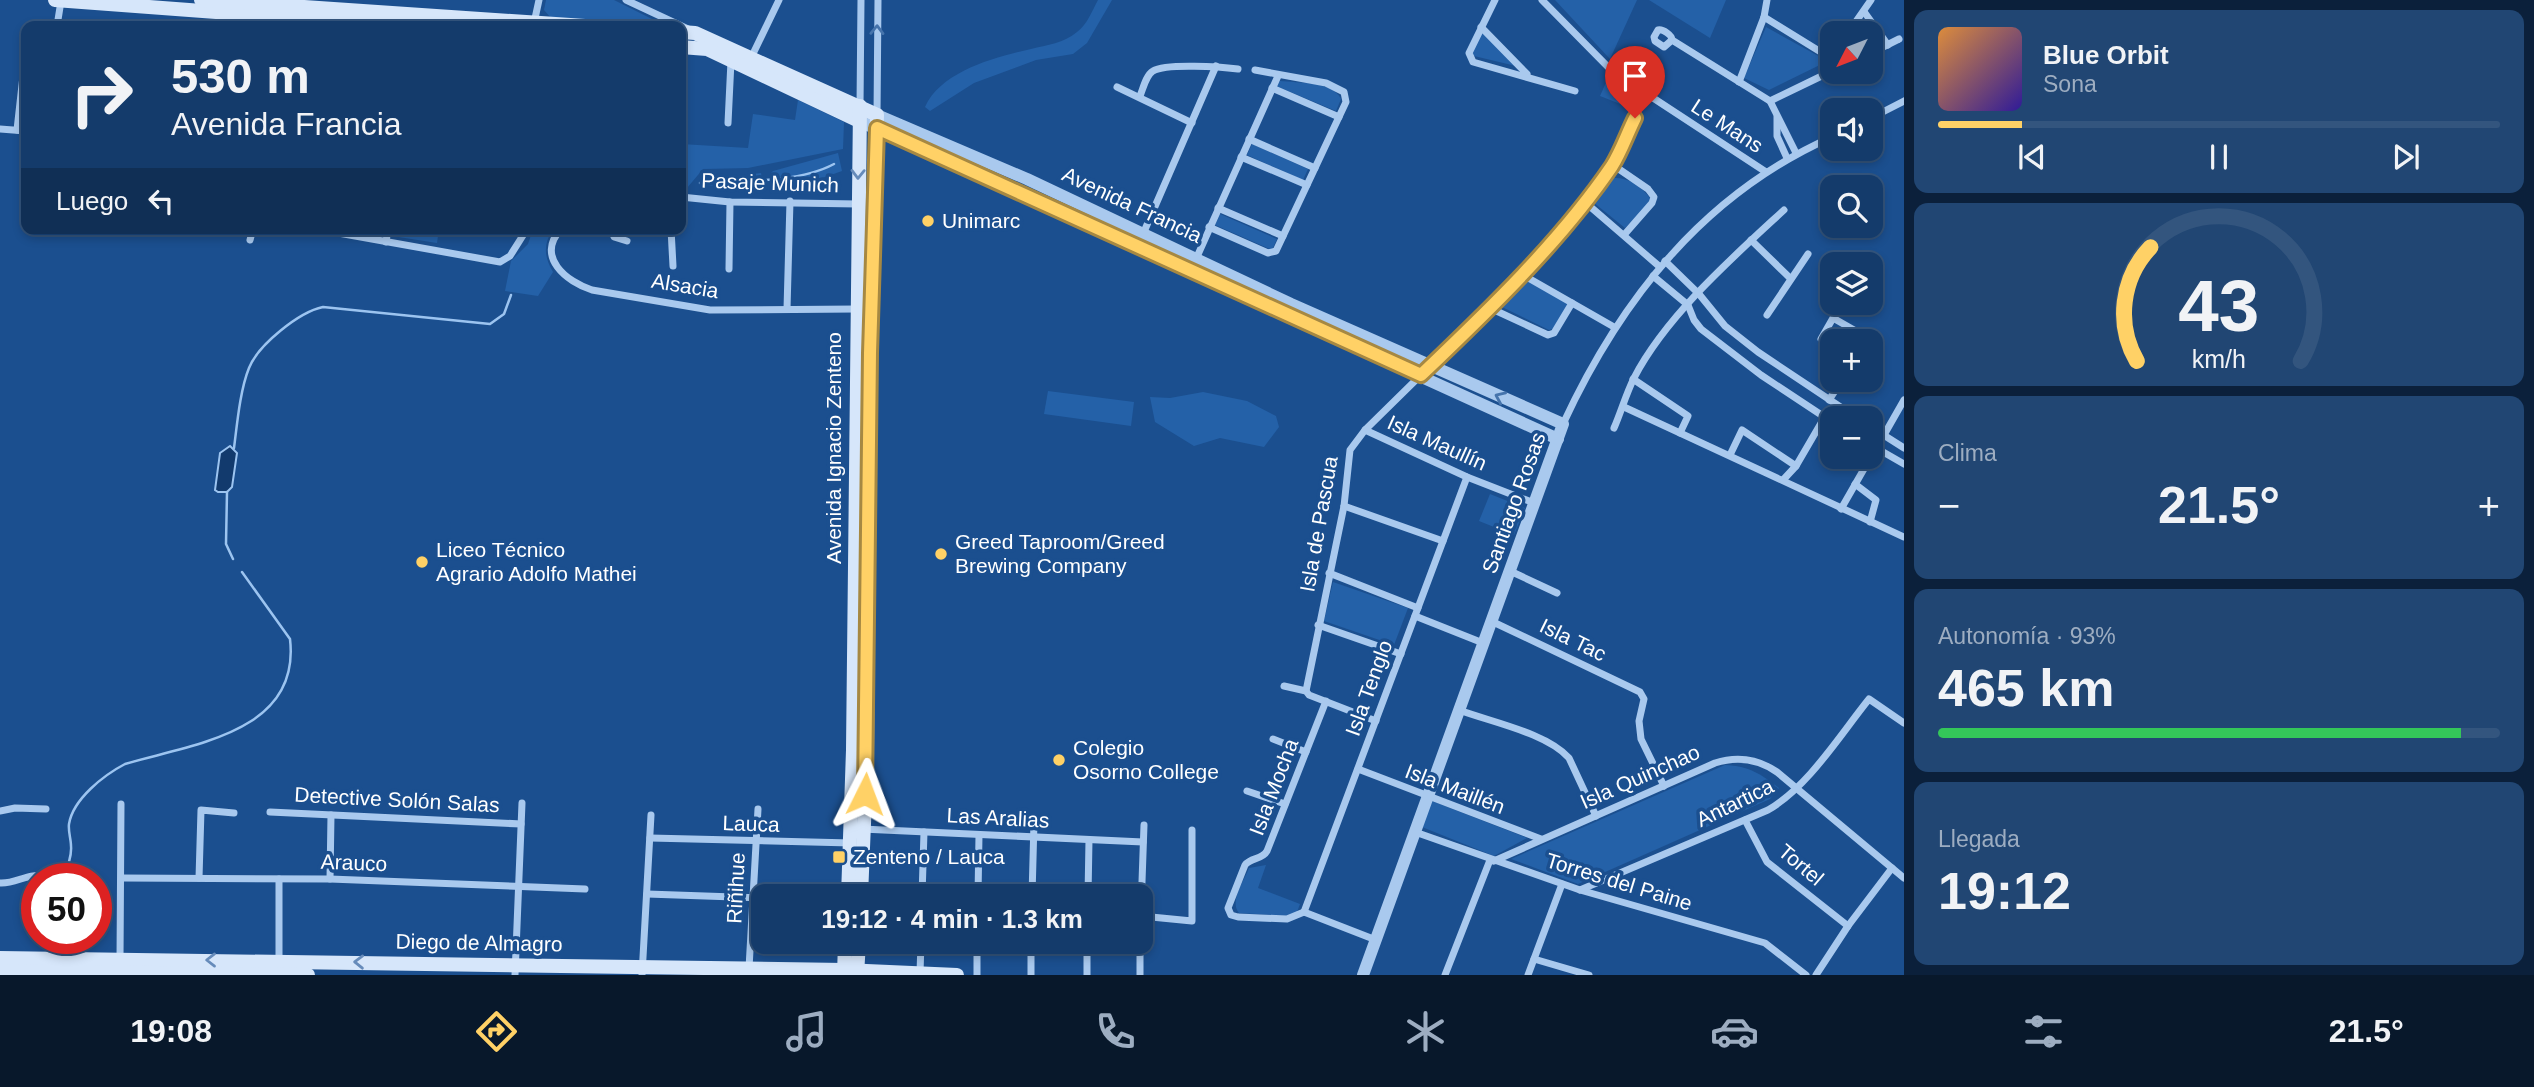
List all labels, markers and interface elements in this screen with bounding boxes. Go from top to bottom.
north arrow [1820,21,1883,84]
map controls [1820,21,1883,469]
one-way arrow [869,24,885,34]
text: Blue Orbit [2043,40,2169,70]
pin [1605,46,1665,118]
icon: right [56,49,147,140]
text: 530 m [171,49,310,103]
icon: arrive [1616,57,1654,95]
text: Sona [2043,71,2097,97]
street label: Le Mans [1687,94,1767,157]
button: sound [1820,98,1883,161]
text: Avenida Francia [171,106,402,142]
icon: previous [2013,138,2051,176]
icon: pause [2200,138,2238,176]
icon: next [2387,138,2425,176]
street label: Avenida Francia [1059,162,1206,247]
street label: Pasaje Munich [701,169,839,196]
one-way arrow [851,169,866,180]
button: search [1820,175,1883,238]
icon: left [142,182,180,220]
text: Luego [56,186,128,216]
place label: Unimarc [942,209,1020,232]
marker: Unimarc [920,213,936,229]
button: layers [1820,252,1883,315]
text: 43 [2179,265,2259,346]
street label: Alsacia [650,269,721,302]
button: + [1820,329,1883,392]
street label: Avenida Ignacio Zenteno [822,332,845,564]
text: km/h [2192,344,2246,372]
one-way arrow [1495,391,1508,405]
button: − [1820,406,1883,469]
street label: Isla Maullín [1384,410,1490,475]
street label: Santiago Rosas [1477,429,1550,576]
text: Clima [1938,440,1997,466]
street label: Isla de Pascua [1295,454,1342,594]
text: 21.5° [2158,476,2280,534]
text: − [1938,485,1960,527]
text: + [2478,485,2500,527]
place label: Greed Taproom/Greed Brewing Company [955,530,1165,577]
place label: Liceo Técnico Agrario Adolfo Mathei [436,538,637,585]
marker: Greed Taproom/Greed Brewing Company [933,546,949,562]
marker: Liceo Técnico Agrario Adolfo Mathei [414,554,430,570]
street label: Isla Tac [1536,614,1610,665]
text: Autonomía · 93% [1938,623,2116,649]
street label: Isla Tenglo [1341,637,1396,739]
text: 465 km [1938,659,2114,717]
street label: Isla Mocha [1245,735,1303,838]
place label: Colegio Osorno College [1073,736,1219,783]
street label: Isla Quinchao [1576,740,1703,813]
marker: Colegio Osorno College [1051,752,1067,768]
position arrow [828,757,902,831]
street label: Isla Maillén [1402,759,1508,818]
street label: Antartica [1692,774,1777,831]
street label: Detective Solón Salas [294,783,500,816]
street label: Las Aralias [946,803,1050,832]
street label: Lauca [722,811,780,836]
text: Llegada [1938,826,2020,852]
street label: Tortel [1774,839,1828,890]
place label: Zenteno / Lauca [853,845,1005,868]
street label: Torres del Paine [1543,848,1695,915]
marker: Zenteno / Lauca [831,849,847,865]
street label: Arauco [320,850,388,875]
street label: Riñihue [722,852,749,924]
text: 19:12 [1938,862,2071,920]
speed limit sign: 50 [21,863,112,954]
text: 19:12 · 4 min · 1.3 km [821,904,1083,934]
street label: Diego de Almagro [395,930,563,955]
one-way arrow [205,952,216,968]
one-way arrow [353,954,364,970]
icon: directions [472,1007,521,1056]
icon: music [782,1007,831,1056]
icon: phone [1091,1007,1140,1056]
icon: climate [1401,1007,1450,1056]
icon: car [1710,1007,1759,1056]
icon: filters [2019,1007,2068,1056]
text: 19:08 [130,1013,212,1049]
text: 21.5° [2329,1013,2404,1049]

